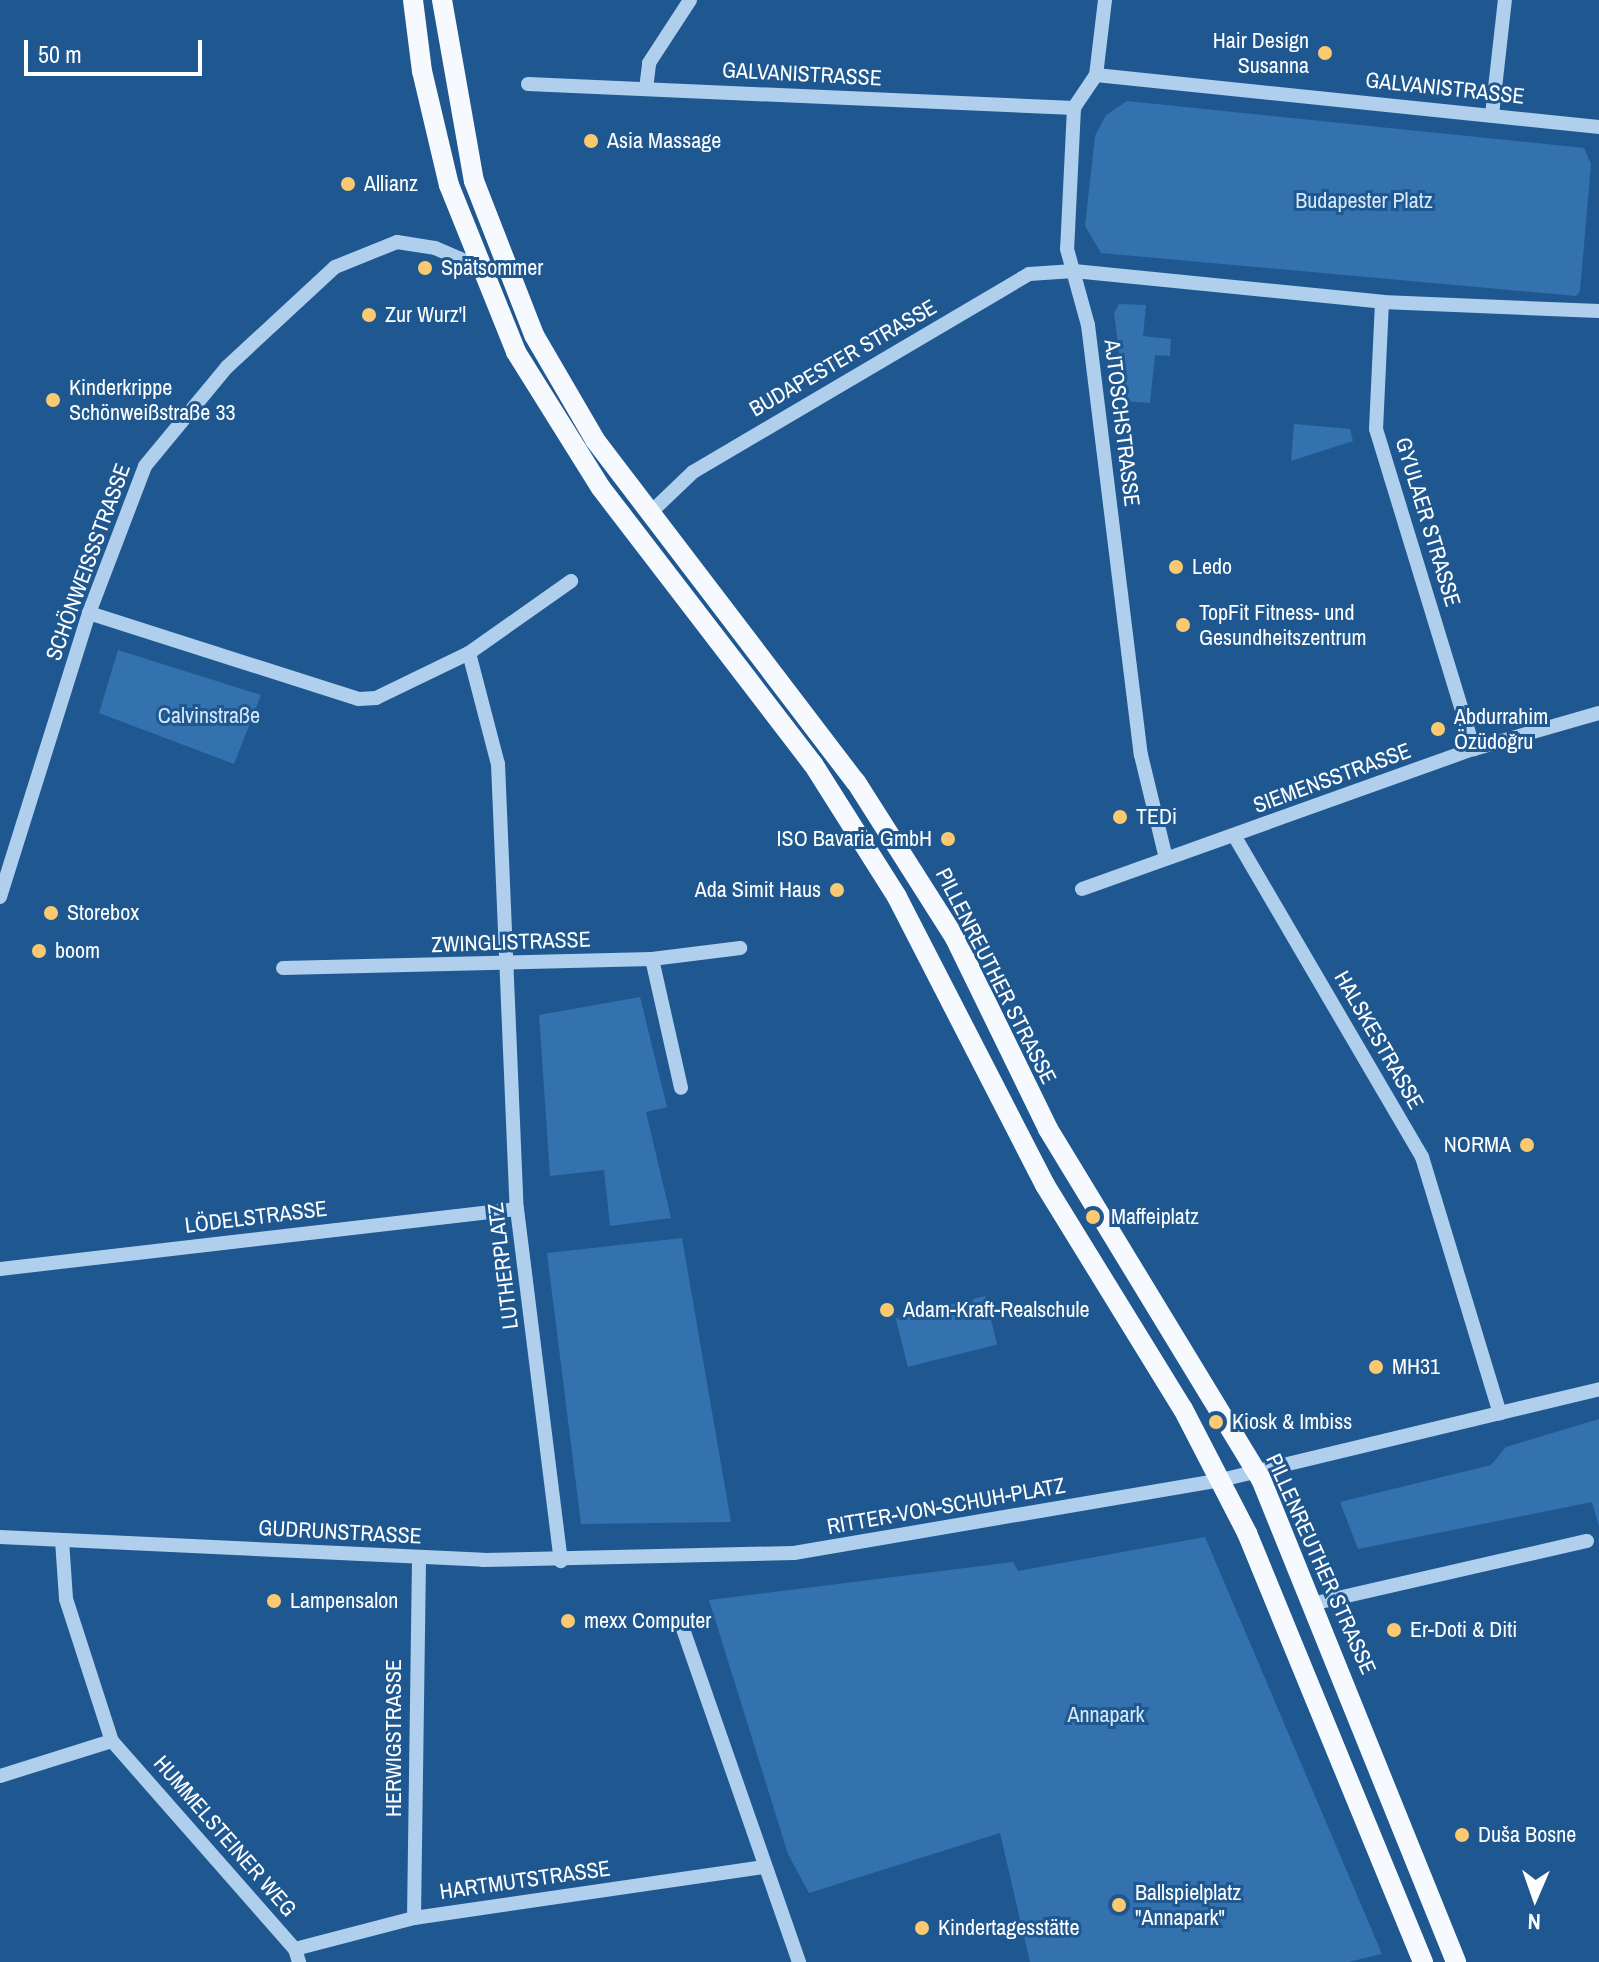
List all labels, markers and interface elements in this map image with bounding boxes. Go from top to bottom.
scale bar [28,24,206,74]
place label: Hair Design Susanna [1213,27,1309,78]
text: 50 m [38,38,82,70]
marker: Hair Design Susanna [1316,44,1334,62]
street label: GALVANISTRASSE [722,57,882,91]
street label: GALVANISTRASSE [1364,67,1526,109]
place label: Asia Massage [607,128,721,154]
marker: Asia Massage [582,132,600,150]
place label: Allianz [364,171,418,197]
marker: Allianz [339,175,357,193]
park label: Budapester Platz [1295,188,1433,214]
place label: Spätsommer [441,255,543,281]
marker: Spätsommer [416,259,434,277]
street label: BUDAPESTER STRASSE [745,294,941,422]
place label: Zur Wurz'l [385,302,466,328]
marker: Zur Wurz'l [360,306,378,324]
street label: AJTOSCHSTRASSE [1099,338,1145,508]
place label: Kinderkrippe Schönweißstraße 33 [69,374,235,426]
marker: Kinderkrippe Schönweißstraße 33 [44,391,62,409]
street label: GYULAER STRASSE [1390,434,1466,610]
street label: SCHÖNWEISSSTRASSE [40,460,136,664]
place label: Ledo [1192,554,1232,580]
marker: Ledo [1167,558,1185,576]
place label: TopFit Fitness- und Gesundheitszentrum [1199,599,1366,650]
marker: TopFit Fitness- und Gesundheitszentrum [1174,616,1192,634]
park label: Calvinstraße [158,703,260,729]
place label: Abdurrahim Özüdoğru [1454,703,1548,754]
marker: Abdurrahim Özüdoğru [1429,720,1447,738]
street label: SIEMENSSTRASSE [1250,737,1414,819]
place label: TEDi [1136,804,1177,830]
marker: TEDi [1111,808,1129,826]
place label: ISO Bavaria GmbH [777,826,932,852]
marker: ISO Bavaria GmbH [939,830,957,848]
street label: PILLENREUTHER STRASSE [930,864,1062,1088]
place label: Ada Simit Haus [695,877,821,903]
marker: Ada Simit Haus [828,881,846,899]
place label: Storebox [67,900,139,926]
marker: Storebox [42,904,60,922]
street label: ZWINGLISTRASSE [431,926,591,958]
place label: boom [55,938,100,964]
marker: boom [30,942,48,960]
street label: HALSKESTRASSE [1329,966,1429,1114]
place label: NORMA [1444,1132,1511,1158]
marker: NORMA [1518,1136,1536,1154]
street label: LÖDELSTRASSE [183,1195,329,1239]
street label: LUTHERPLATZ [482,1201,524,1331]
place label: Maffeiplatz [1111,1204,1199,1230]
marker: Maffeiplatz [1082,1206,1104,1228]
place label: Adam-Kraft-Realschule [903,1297,1089,1323]
marker: Adam-Kraft-Realschule [878,1301,896,1319]
place label: MH31 [1392,1354,1440,1380]
marker: MH31 [1367,1358,1385,1376]
place label: Kiosk & Imbiss [1232,1409,1352,1435]
marker: Kiosk & Imbiss [1207,1413,1225,1431]
street label: PILLENREUTHER STRASSE [1260,1450,1382,1678]
street label: RITTER-VON-SCHUH-PLATZ [825,1472,1067,1540]
street label: GUDRUNSTRASSE [258,1515,422,1549]
place label: Lampensalon [290,1588,398,1614]
marker: Lampensalon [265,1592,283,1610]
place label: mexx Computer [584,1608,711,1634]
marker: mexx Computer [559,1612,577,1630]
place label: Er-Doti & Diti [1410,1617,1517,1643]
marker: Er-Doti & Diti [1385,1621,1403,1639]
street label: HERWIGSTRASSE [381,1659,407,1817]
park label: Annapark [1067,1702,1145,1728]
street label: HUMMELSTEINER WEG [148,1750,302,1922]
place label: Duša Bosne [1478,1822,1576,1848]
marker: Duša Bosne [1453,1826,1471,1844]
street label: HARTMUTSTRASSE [438,1855,612,1905]
north arrow [1495,1858,1575,1938]
place label: Ballspielplatz "Annapark" [1135,1879,1241,1930]
marker: Ballspielplatz "Annapark" [1110,1896,1128,1914]
text: N [1527,1907,1541,1937]
place label: Kindertagesstätte [938,1915,1079,1941]
marker: Kindertagesstätte [913,1919,931,1937]

